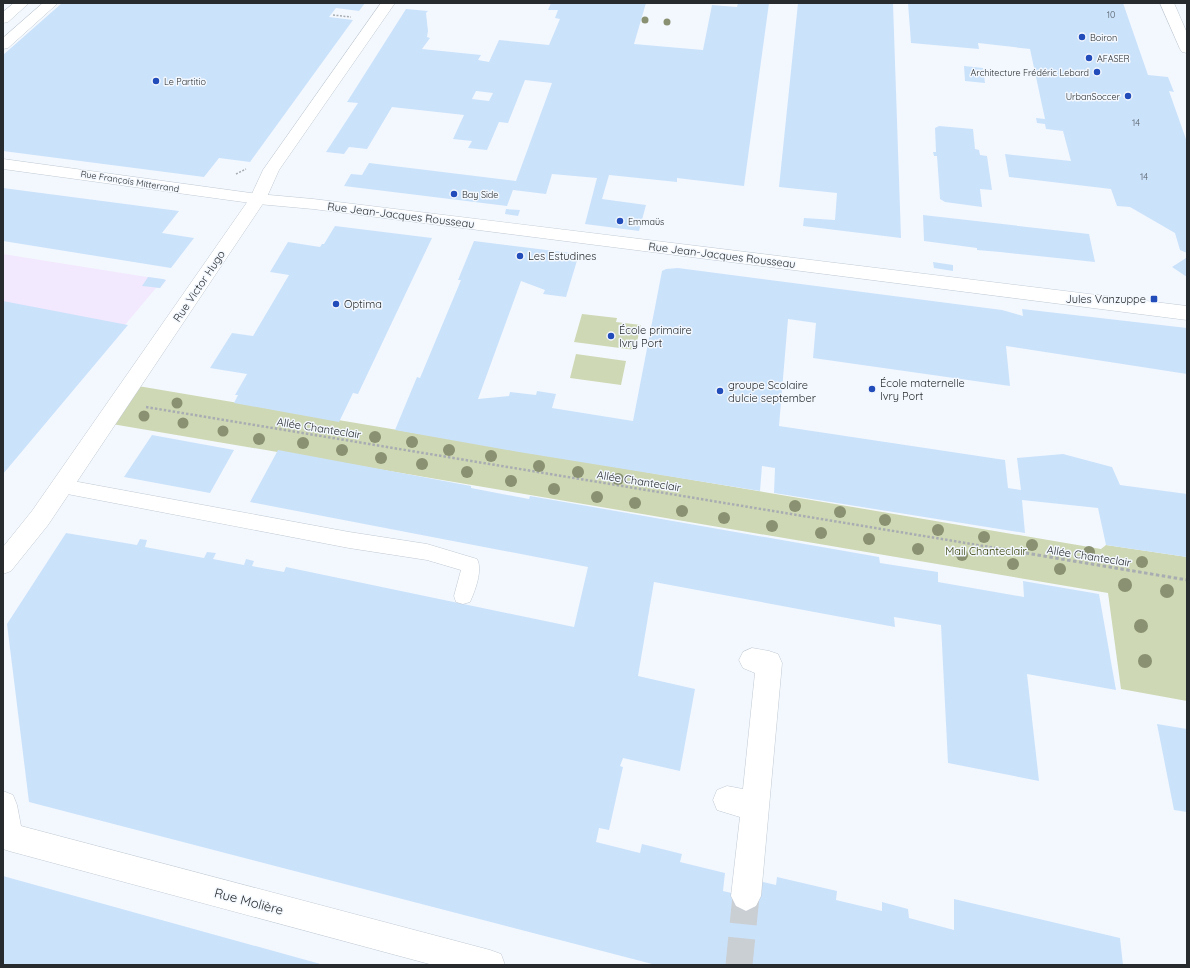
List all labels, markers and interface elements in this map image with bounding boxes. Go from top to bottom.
house number: 10 [1107,9,1115,20]
marker: Boiron [1077,32,1087,42]
place label: Boiron [1090,32,1117,43]
marker: AFASER [1084,53,1094,63]
place label: AFASER [1097,53,1130,64]
place label: Architecture Frédéric Lebard [971,67,1089,78]
marker: Architecture Frédéric Lebard [1092,67,1102,77]
marker: Le Partitio [151,76,161,86]
place label: Le Partitio [164,76,206,87]
place label: UrbanSoccer [1066,91,1121,102]
marker: UrbanSoccer [1123,91,1133,101]
house number: 14 [1132,117,1140,128]
street label: Rue François Mitterrand [80,168,180,194]
house number: 14 [1140,171,1148,182]
marker: Bay Side [449,189,459,199]
place label: Bay Side [462,189,498,200]
street label: Rue Jean-Jacques Rousseau [327,199,475,231]
marker: Emmaüs [615,216,625,226]
place label: Emmaüs [628,216,664,227]
street label: Rue Jean-Jacques Rousseau [648,239,796,271]
street label: Rue Victor Hugo [170,247,228,324]
place label: Les Estudines [528,249,596,263]
marker: Les Estudines [515,251,525,261]
place label: Jules Vanzuppe [1065,292,1146,306]
marker: Jules Vanzuppe [1149,294,1159,304]
place label: Optima [344,297,382,311]
marker: Optima [331,299,341,309]
place label: École primaire Ivry Port [619,323,692,350]
marker: École primaire Ivry Port [606,331,616,341]
place label: École maternelle Ivry Port [880,376,965,403]
place label: groupe Scolaire dulcie september [728,378,817,405]
marker: École maternelle Ivry Port [867,384,877,394]
marker: groupe Scolaire dulcie september [715,386,725,396]
street label: Allée Chanteclair [276,414,363,442]
street label: Allée Chanteclair [596,467,683,495]
street label: Allée Chanteclair [1046,542,1133,570]
park label: Mail Chanteclair [945,544,1027,558]
street label: Rue Molière [213,884,285,918]

